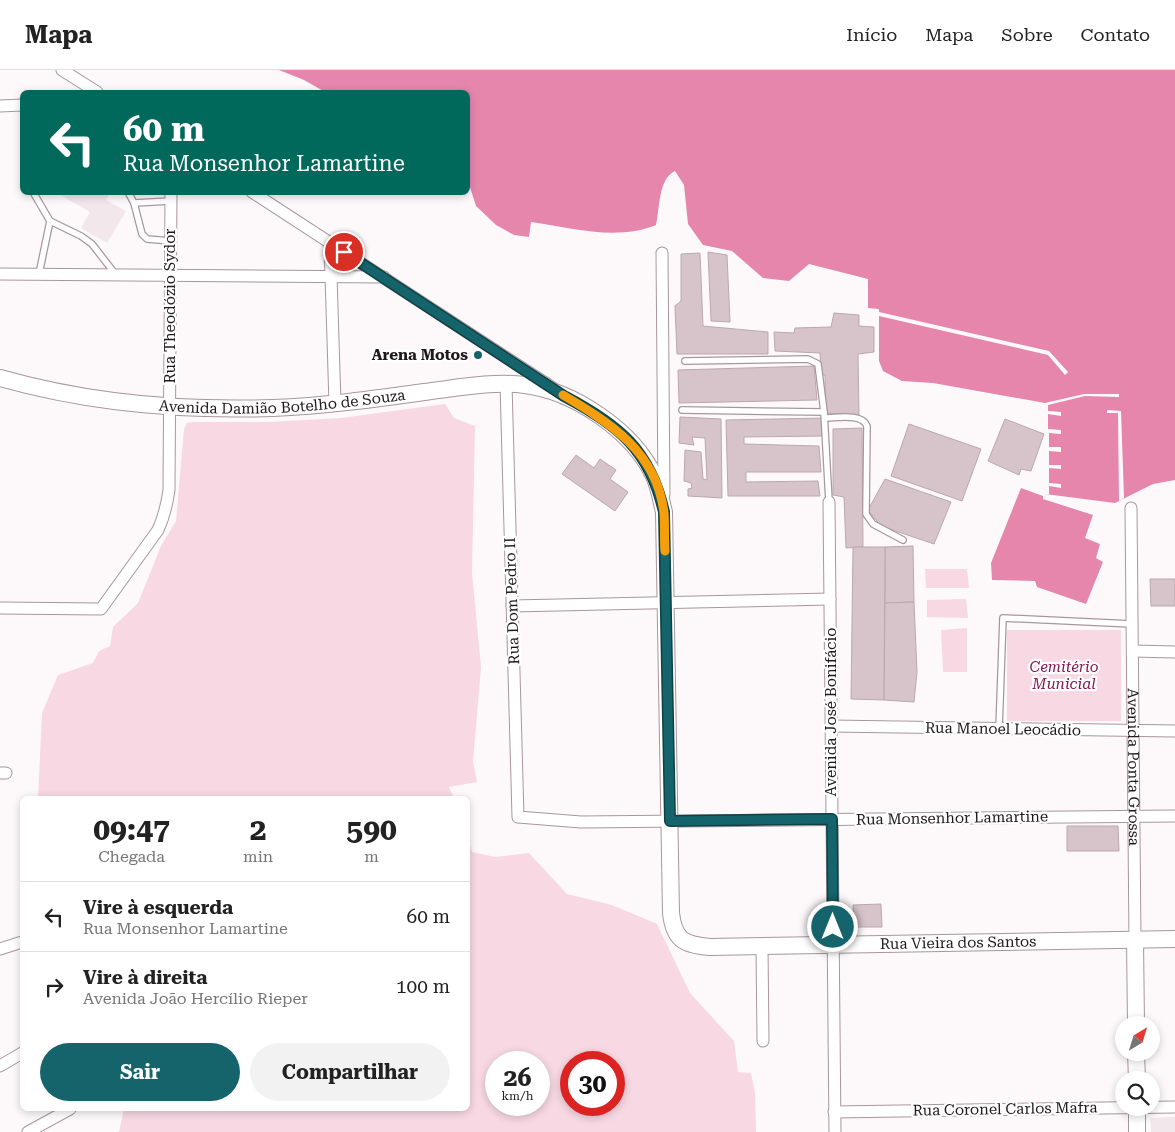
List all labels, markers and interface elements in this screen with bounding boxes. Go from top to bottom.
text: Mapa [25,21,92,49]
text: Início [846,24,897,45]
text: Mapa [925,24,973,45]
text: Sobre [1001,24,1053,45]
text: Contato [1081,24,1150,45]
text: 60 m [123,109,205,150]
icon: left [40,110,105,175]
text: Rua Monsenhor Lamartine [123,151,405,176]
street label: Rua Theodózio Sydor [161,228,179,384]
pin [323,231,365,273]
icon: arrive [330,238,358,266]
place label: Arena Motos [372,346,468,364]
marker: Arena Motos [472,349,484,361]
street label: Avenida Damião Botelho de Souza [158,386,406,418]
street label: Rua Dom Pedro II [501,537,523,665]
street label: Avenida José Bonifácio [822,628,840,796]
park label: Cemitério Municial [1030,658,1099,693]
street label: Avenida Ponta Grossa [1124,688,1143,846]
street label: Rua Manoel Leocádio [925,719,1081,739]
street label: Rua Monsenhor Lamartine [856,807,1048,829]
text: 09:47 [93,812,170,847]
text: 2 [250,812,266,847]
text: 590 [346,812,397,847]
text: Chegada [98,847,165,866]
text: min [243,847,273,866]
text: m [364,847,379,866]
text: Vire à esquerda [83,896,233,919]
position arrow [806,900,858,952]
icon: left [40,903,68,931]
text: 60 m [407,905,450,928]
text: Rua Monsenhor Lamartine [83,919,288,938]
street label: Rua Vieira dos Santos [880,932,1037,953]
text: Vire à direita [83,966,207,989]
icon: right [40,973,68,1001]
text: 100 m [396,975,450,998]
text: Avenida João Hercílio Rieper [83,989,308,1008]
north arrow [1115,1016,1160,1061]
map controls [1115,1016,1160,1116]
button: Sair [40,1043,240,1101]
button: Compartilhar [250,1043,450,1101]
speed limit sign: 30 [560,1051,625,1116]
text: 26 [503,1063,532,1092]
button: search [1115,1071,1160,1116]
text: km/h [501,1089,534,1103]
street label: Rua Coronel Carlos Mafra [912,1098,1098,1120]

